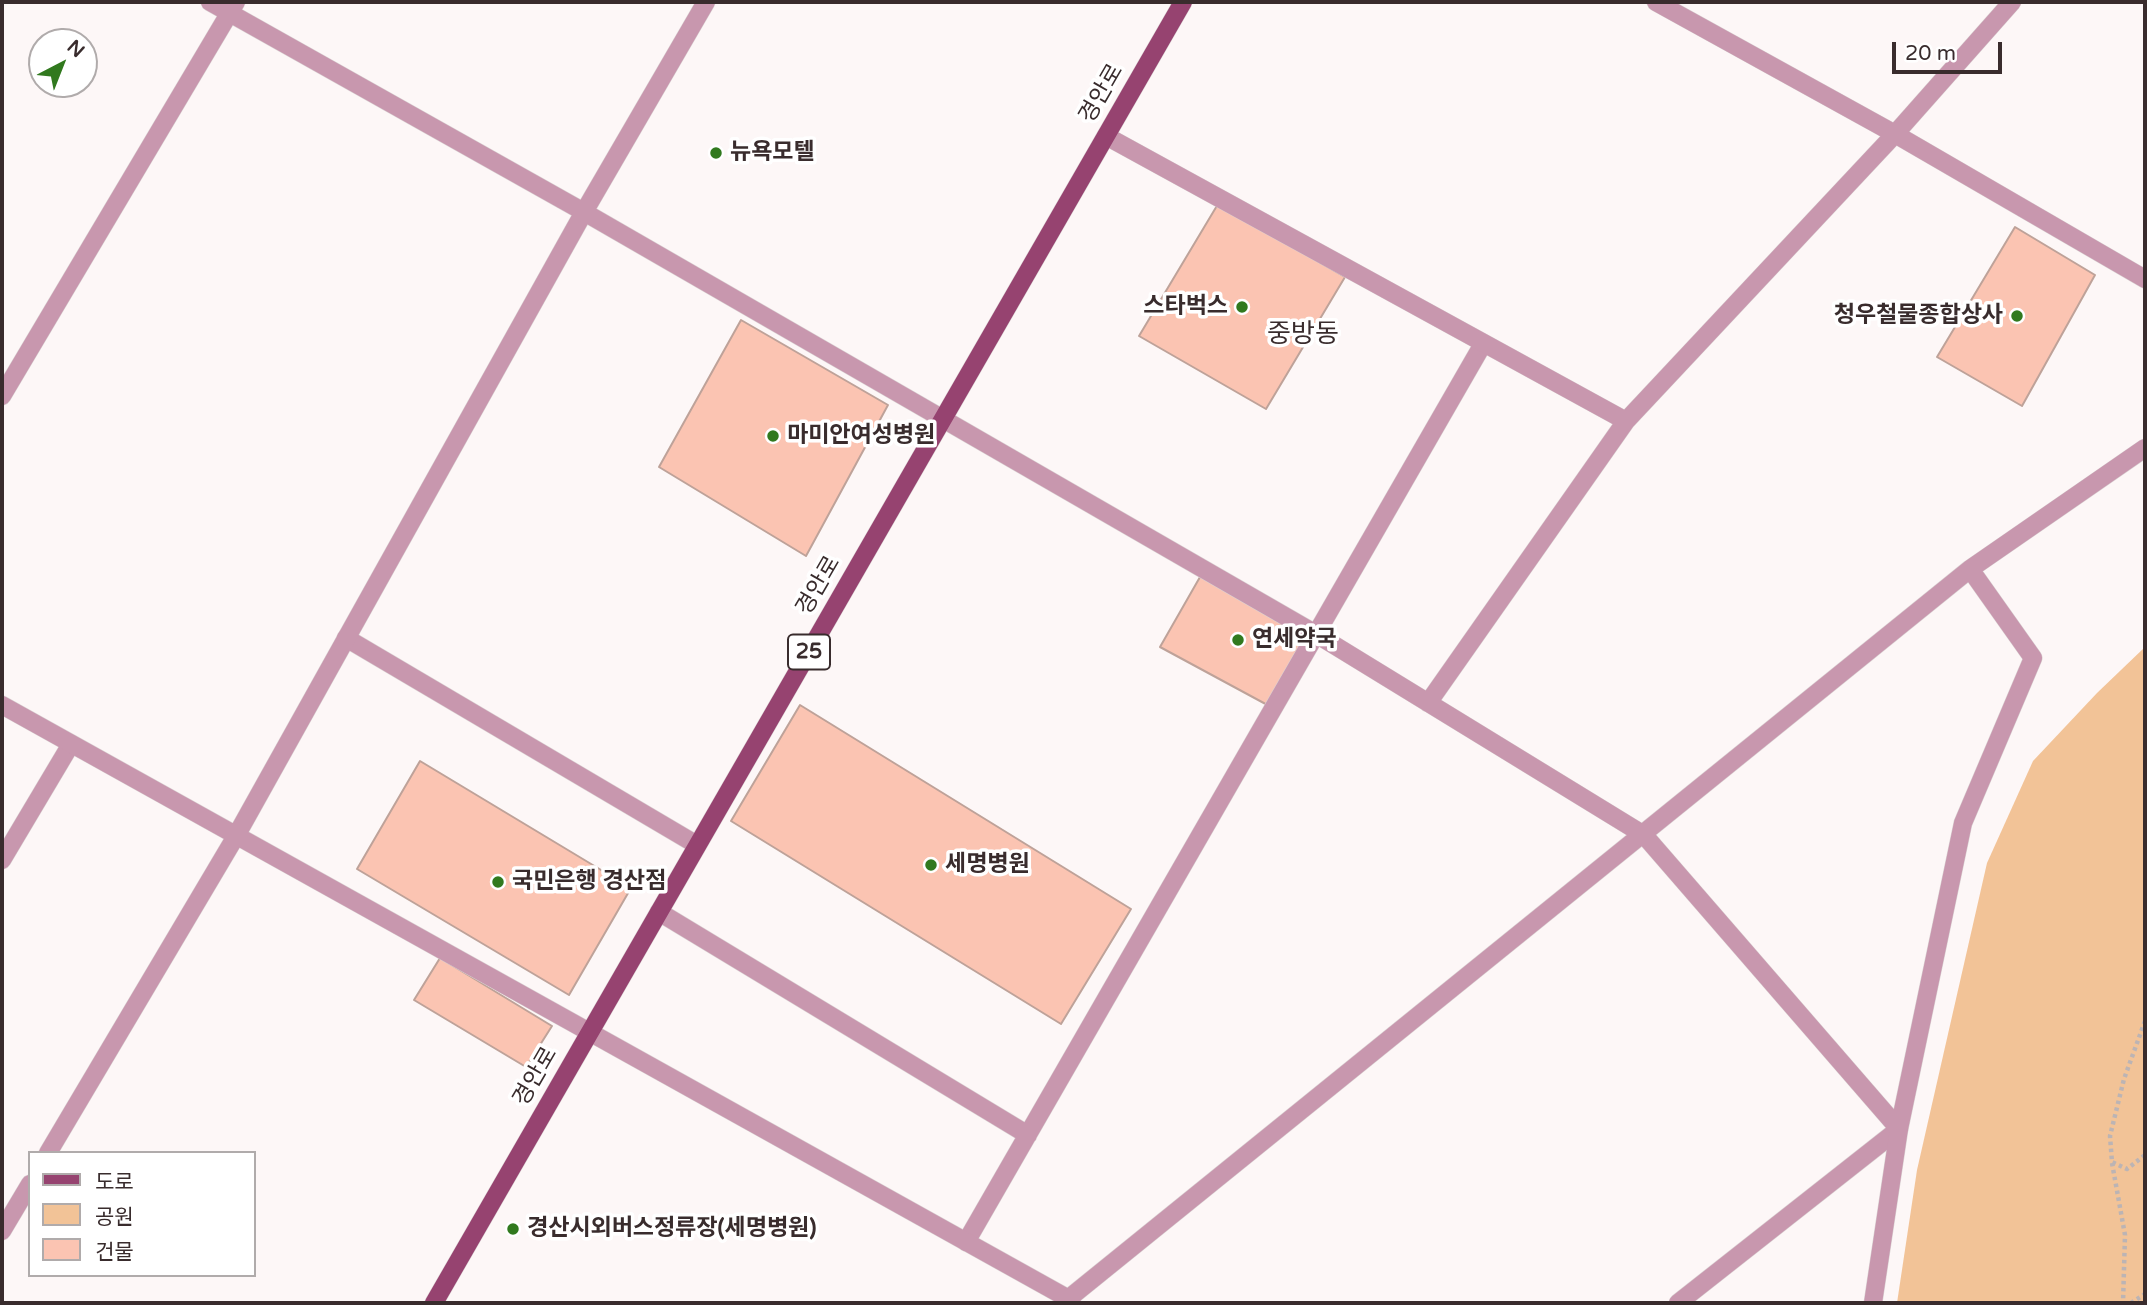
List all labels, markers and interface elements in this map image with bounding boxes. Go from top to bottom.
north arrow [28,28,98,98]
scale bar [1895,28,2005,72]
text: N [63,36,89,62]
text: 20 m [1905,41,1956,66]
street label: 경안로 [1074,60,1130,128]
place label: 뉴욕모텔 [730,139,815,167]
marker: 뉴욕모텔 [708,145,724,161]
place label: 스타벅스 [1143,293,1228,321]
marker: 스타벅스 [1234,299,1250,315]
place label: 청우철물종합상사 [1834,302,2003,330]
marker: 청우철물종합상사 [2009,308,2025,324]
district label: 중방동 [1267,319,1339,351]
place label: 마미안여성병원 [787,422,935,450]
marker: 마미안여성병원 [765,428,781,444]
street label: 경안로 [791,552,847,620]
place label: 연세약국 [1252,626,1337,654]
marker: 연세약국 [1230,632,1246,648]
road number: 25 [788,634,830,670]
place label: 세명병원 [945,851,1030,879]
marker: 세명병원 [923,857,939,873]
place label: 국민은행 경산점 [512,868,666,896]
marker: 국민은행 경산점 [490,874,506,890]
street label: 경안로 [508,1043,564,1111]
legend [28,1151,256,1277]
text: 도로 [95,1170,134,1195]
text: 공원 [95,1205,134,1230]
place label: 경산시외버스정류장(세명병원) [527,1215,816,1243]
marker: 경산시외버스정류장(세명병원) [505,1221,521,1237]
text: 건물 [95,1240,134,1265]

